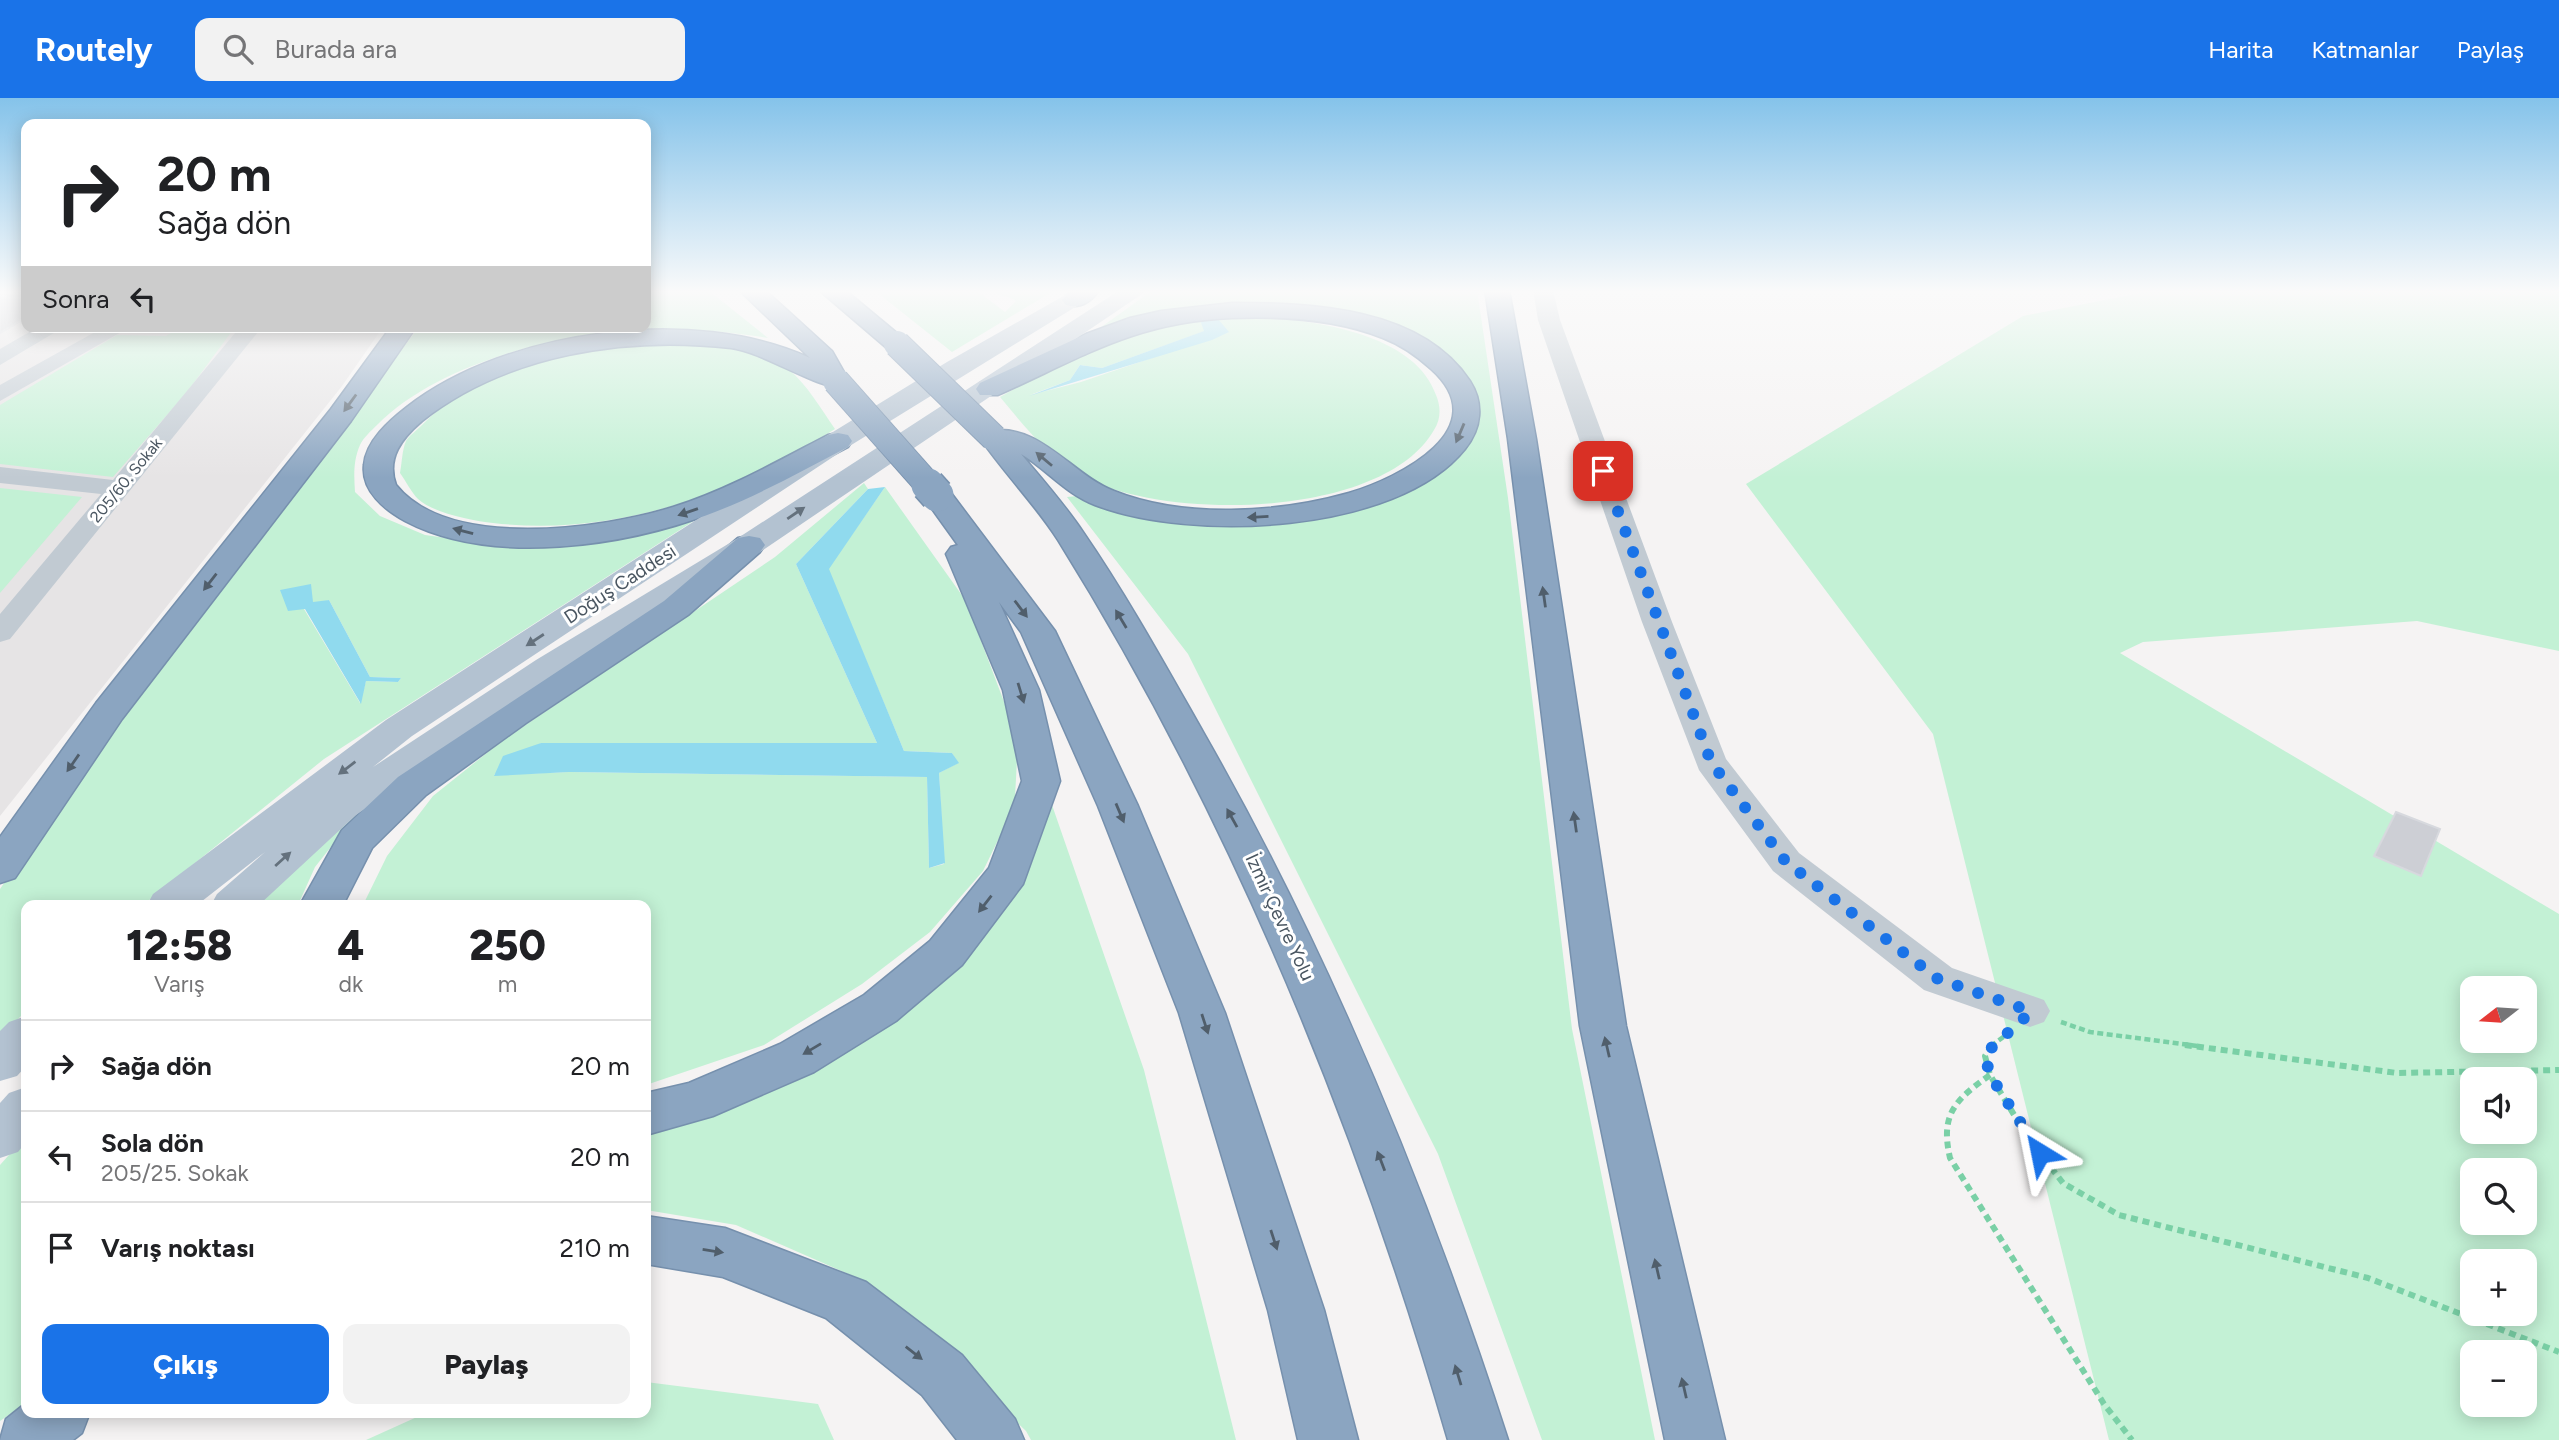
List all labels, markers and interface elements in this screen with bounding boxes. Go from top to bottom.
search box [195,18,685,81]
text: Routely [35,30,153,69]
icon: search [219,30,257,68]
text: Burada ara [275,33,397,65]
text: Harita [2208,35,2273,64]
text: Katmanlar [2311,35,2419,64]
text: Paylaş [2457,35,2524,64]
text: 20 m [157,144,272,203]
icon: right [42,147,133,238]
text: Sağa dön [157,204,291,242]
icon: left [124,280,162,318]
text: Sonra [42,283,110,315]
one-way arrow [343,394,357,412]
one-way arrow [1454,423,1465,444]
street label: 205/60. Sokak [86,433,166,526]
pin [1573,441,1633,501]
one-way arrow [1036,452,1054,467]
icon: arrive [1584,452,1622,490]
one-way arrow [677,507,698,518]
one-way arrow [786,507,805,520]
one-way arrow [1247,512,1269,523]
one-way arrow [452,525,474,536]
street label: Doğuş Caddesi [560,539,680,629]
one-way arrow [203,573,218,591]
one-way arrow [1538,586,1549,608]
one-way arrow [1014,599,1028,618]
one-way arrow [1114,610,1127,629]
one-way arrow [525,633,545,646]
one-way arrow [1016,682,1026,703]
one-way arrow [67,754,80,773]
one-way arrow [338,761,357,775]
one-way arrow [1115,802,1126,823]
one-way arrow [1226,808,1238,827]
one-way arrow [1569,811,1580,833]
street label: İzmir Çevre Yolu [1241,850,1319,984]
one-way arrow [274,851,292,867]
one-way arrow [977,894,992,912]
text: 12:58 [126,920,232,971]
text: 4 [337,920,364,971]
text: 250 [469,920,546,971]
text: Varış [154,970,205,998]
text: dk [339,970,363,998]
text: m [498,970,517,998]
north arrow [2460,976,2538,1054]
map controls [2460,976,2537,1417]
one-way arrow [1201,1013,1211,1034]
one-way arrow [1602,1036,1613,1058]
one-way arrow [803,1042,822,1055]
icon: right [42,1047,80,1085]
text: Sağa dön [101,1050,212,1082]
text: 20 m [570,1050,630,1082]
button: sound [2460,1067,2537,1144]
position arrow [2003,1116,2077,1190]
text: Sola dön [101,1127,204,1159]
icon: left [42,1138,80,1176]
text: 20 m [570,1141,630,1173]
one-way arrow [1376,1150,1387,1171]
button: search [2460,1158,2537,1235]
text: 205/25. Sokak [101,1159,249,1187]
icon: arrive [42,1229,80,1267]
one-way arrow [1269,1230,1280,1251]
text: Varış noktası [101,1232,255,1264]
text: 210 m [560,1232,630,1264]
one-way arrow [702,1246,724,1257]
button: + [2460,1249,2537,1326]
one-way arrow [1651,1258,1662,1280]
button: Çıkış [42,1324,329,1404]
button: Paylaş [343,1324,630,1404]
button: − [2460,1340,2537,1417]
one-way arrow [904,1345,922,1360]
one-way arrow [1453,1364,1463,1385]
one-way arrow [1678,1377,1689,1399]

